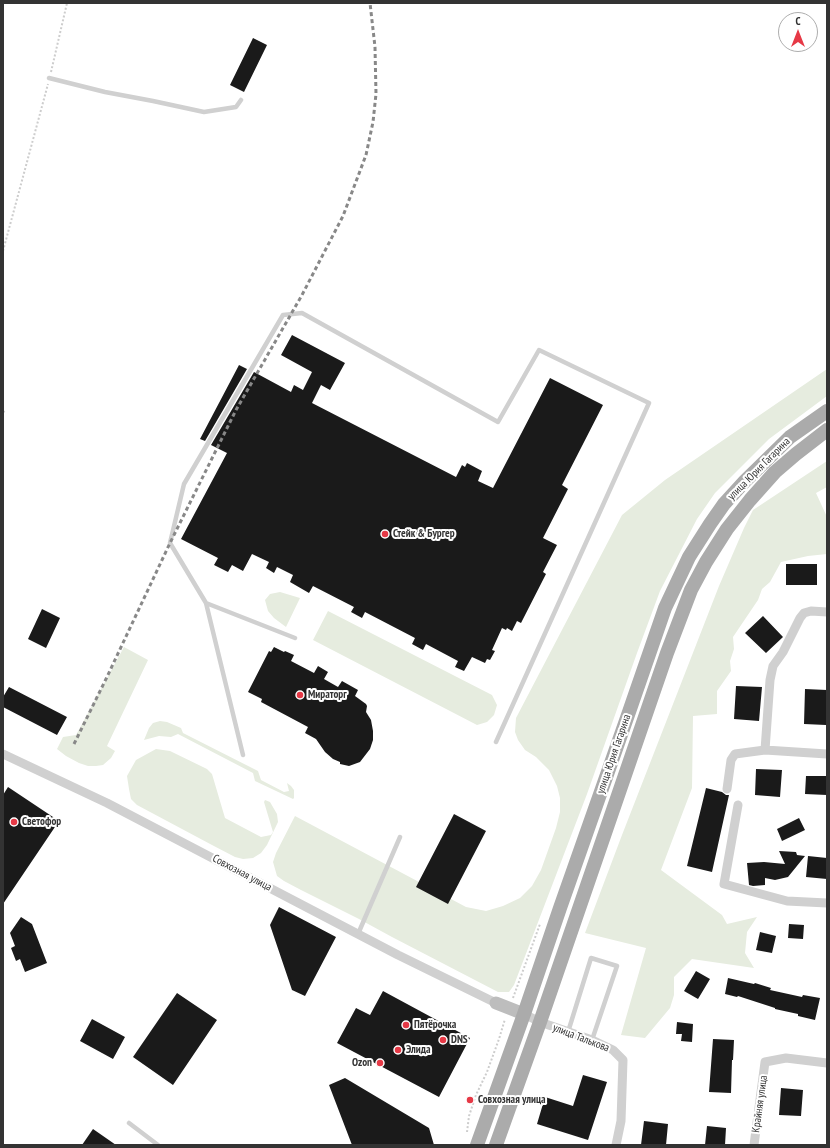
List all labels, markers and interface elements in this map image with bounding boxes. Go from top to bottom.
north arrow [778,12,818,52]
text: С [795,14,801,28]
street label: улица Юрия Гагарина [725,435,793,503]
place label: Стейк & Бургер [393,527,455,541]
marker: Стейк & Бургер [380,529,390,539]
place label: Мираторг [308,688,347,702]
marker: Мираторг [295,690,305,700]
street label: улица Юрия Гагарина [594,713,634,795]
place label: Светофор [22,815,61,829]
marker: Светофор [9,817,19,827]
street label: Совхозная улица [210,852,274,894]
place label: Пятёрочка [414,1018,456,1032]
marker: Пятёрочка [401,1020,411,1030]
street label: улица Талькова [551,1021,611,1055]
place label: DNS [451,1033,468,1047]
marker: DNS [438,1035,448,1045]
place label: Элида [406,1043,430,1057]
marker: Элида [393,1045,403,1055]
place label: Ozon [352,1056,372,1070]
marker: Ozon [375,1058,385,1068]
street label: Крайняя улица [749,1075,771,1133]
place label: Совхозная улица [478,1093,546,1107]
marker: Совхозная улица [465,1095,475,1105]

